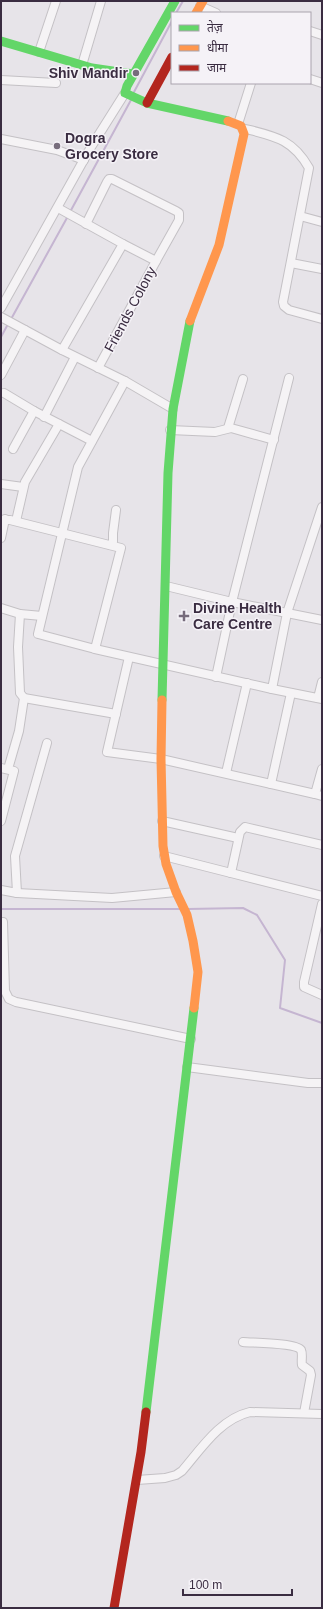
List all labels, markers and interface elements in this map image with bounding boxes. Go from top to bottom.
legend [171,12,311,84]
text: तेज़ [207,20,224,35]
text: धीमा [207,40,229,55]
text: जाम [207,61,227,75]
place label: Shiv Mandir [49,65,129,81]
marker: Shiv Mandir [131,68,141,78]
place label: Dogra Grocery Store [65,130,159,162]
marker: Dogra Grocery Store [52,141,62,151]
street label: Friends Colony [101,264,159,354]
place label: Divine Health Care Centre [193,600,282,632]
marker: Divine Health Care Centre [178,610,190,622]
scale bar [183,1571,292,1597]
text: 100 m [189,1578,222,1592]

